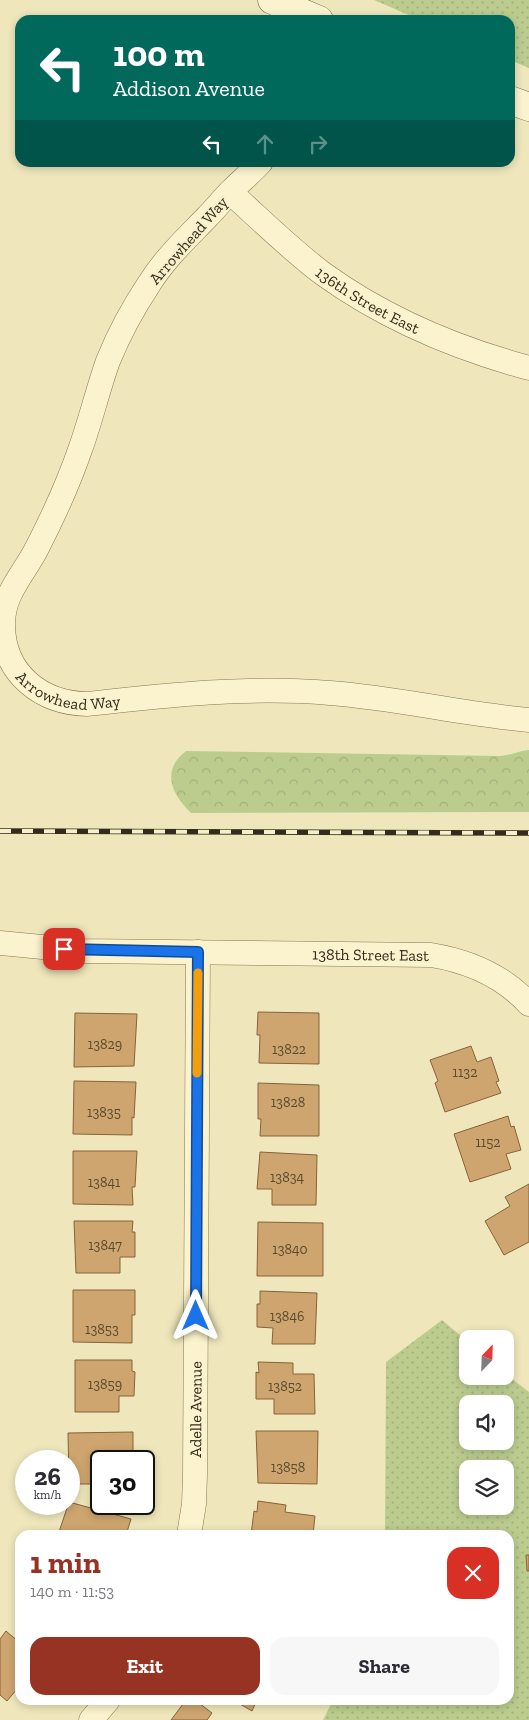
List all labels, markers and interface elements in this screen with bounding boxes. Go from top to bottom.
text: 100 m [113,33,205,75]
icon: left [30,35,95,100]
text: Addison Avenue [113,75,265,102]
icon: left [198,130,226,158]
icon: ahead [251,130,279,158]
icon: right [304,130,332,158]
street label: Arrowhead Way [145,192,232,288]
street label: 136th Street East [312,263,422,338]
street label: Arrowhead Way [12,667,122,714]
pin [43,928,85,970]
icon: arrive [50,935,78,963]
street label: 138th Street East [312,945,429,965]
house number: 13829 [88,1036,122,1053]
house number: 13822 [272,1041,306,1058]
house number: 1132 [453,1064,477,1081]
house number: 13828 [271,1094,305,1111]
house number: 13835 [87,1104,121,1121]
house number: 1152 [475,1134,501,1151]
house number: 13834 [270,1169,305,1186]
house number: 13841 [88,1174,121,1191]
house number: 13847 [88,1237,122,1254]
house number: 13840 [272,1241,308,1258]
position arrow [169,1289,221,1341]
house number: 13846 [270,1308,304,1325]
house number: 13853 [85,1321,119,1338]
north arrow [459,1330,514,1385]
map controls [459,1330,514,1515]
street label: Adelle Avenue [186,1361,206,1458]
house number: 13859 [88,1376,122,1393]
house number: 13852 [268,1378,302,1395]
button: sound [459,1395,514,1450]
speed limit sign: 30 [90,1450,155,1515]
house number: 13858 [271,1459,305,1476]
button: layers [459,1460,514,1515]
text: 26 [34,1461,61,1491]
text: km/h [34,1488,61,1502]
text: 1 min [30,1545,101,1581]
button: close [447,1547,499,1599]
text: 140 m · 11:53 [30,1582,114,1601]
button: Exit [30,1637,260,1695]
button: Share [270,1637,499,1695]

